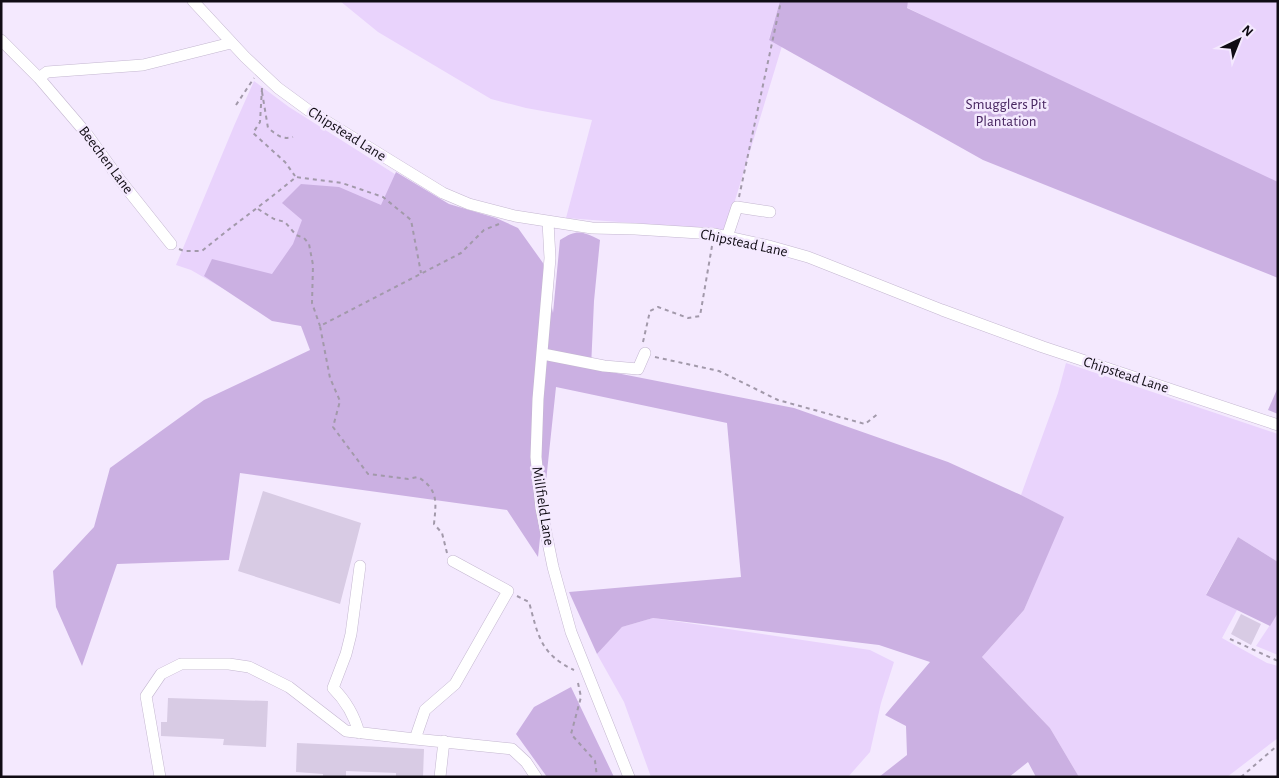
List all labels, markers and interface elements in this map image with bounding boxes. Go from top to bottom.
north arrow [1214,15,1264,65]
text: N [1239,23,1256,40]
park label: Smugglers Pit Plantation [966,97,1047,129]
street label: Chipstead Lane [305,104,389,164]
street label: Beechen Lane [76,123,136,197]
street label: Chipstead Lane [699,226,789,260]
street label: Chipstead Lane [1081,354,1171,396]
street label: Millfield Lane [529,465,557,547]

